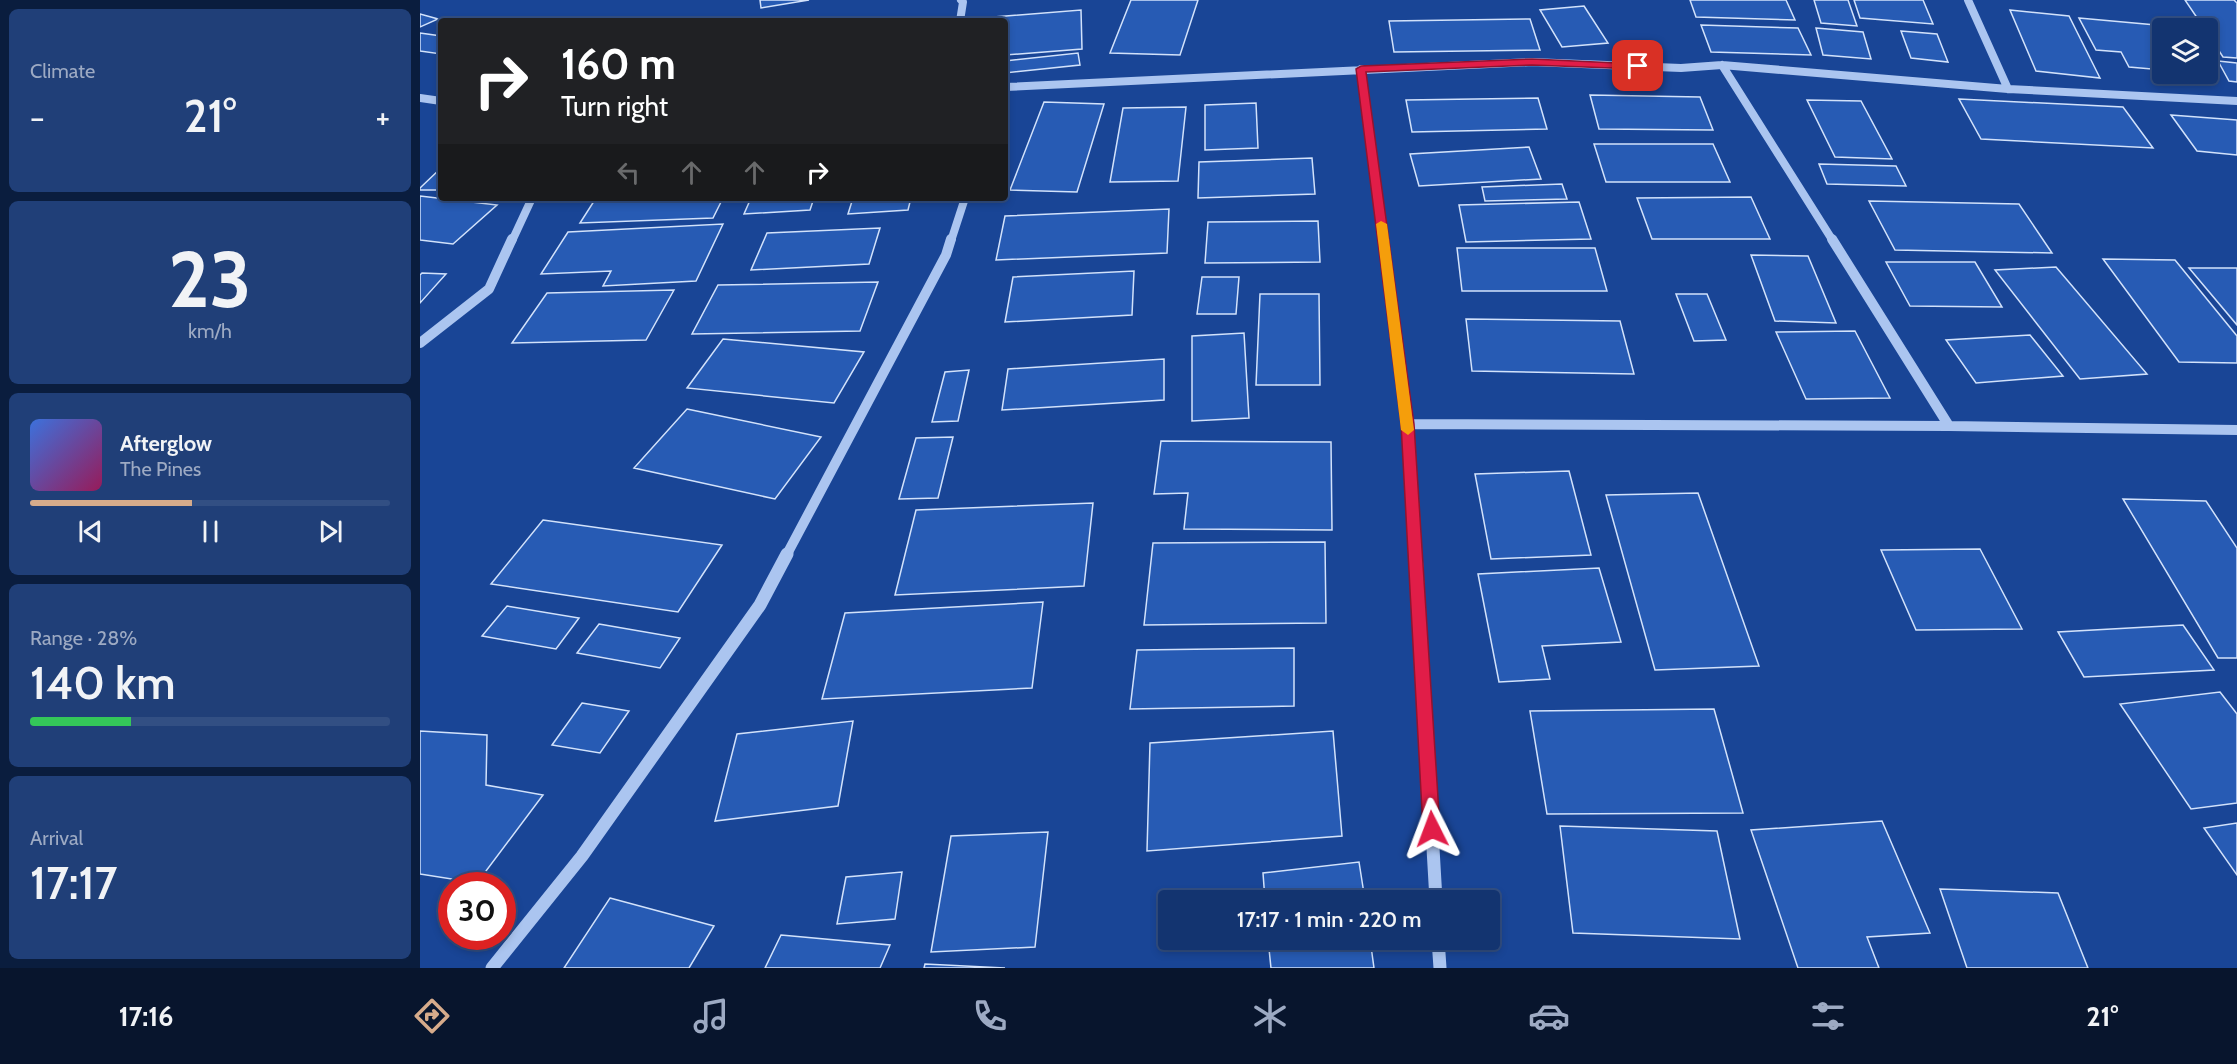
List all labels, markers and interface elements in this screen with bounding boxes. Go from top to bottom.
map controls [2152,18,2218,84]
button: layers [2152,18,2218,84]
text: 160 m [561,38,676,90]
pin [1612,40,1663,91]
icon: right [462,42,540,120]
icon: arrive [1621,49,1654,82]
text: Climate [30,59,95,83]
text: 21° [184,89,236,143]
text: Turn right [561,90,668,123]
text: − [30,97,45,137]
text: + [375,97,390,137]
icon: left [612,156,645,189]
icon: ahead [675,156,708,189]
icon: ahead [738,156,771,189]
icon: right [801,156,834,189]
text: 23 [168,232,252,327]
text: km/h [188,319,232,343]
text: Afterglow [120,430,212,457]
text: The Pines [120,457,201,481]
icon: previous [74,515,107,548]
icon: pause [194,515,227,548]
icon: next [314,515,347,548]
text: Range · 28% [30,626,137,650]
text: 140 km [30,656,175,710]
position arrow [1400,797,1464,861]
text: Arrival [30,826,83,850]
text: 17:17 [30,856,117,910]
speed limit sign: 30 [438,872,516,950]
text: 17:17 · 1 min · 220 m [1237,906,1421,933]
icon: directions [411,995,453,1037]
icon: music [690,995,732,1037]
icon: phone [969,995,1011,1037]
icon: climate [1249,995,1291,1037]
icon: car [1528,995,1570,1037]
icon: filters [1807,995,1849,1037]
text: 17:16 [119,1000,174,1033]
text: 21° [2086,1000,2118,1033]

